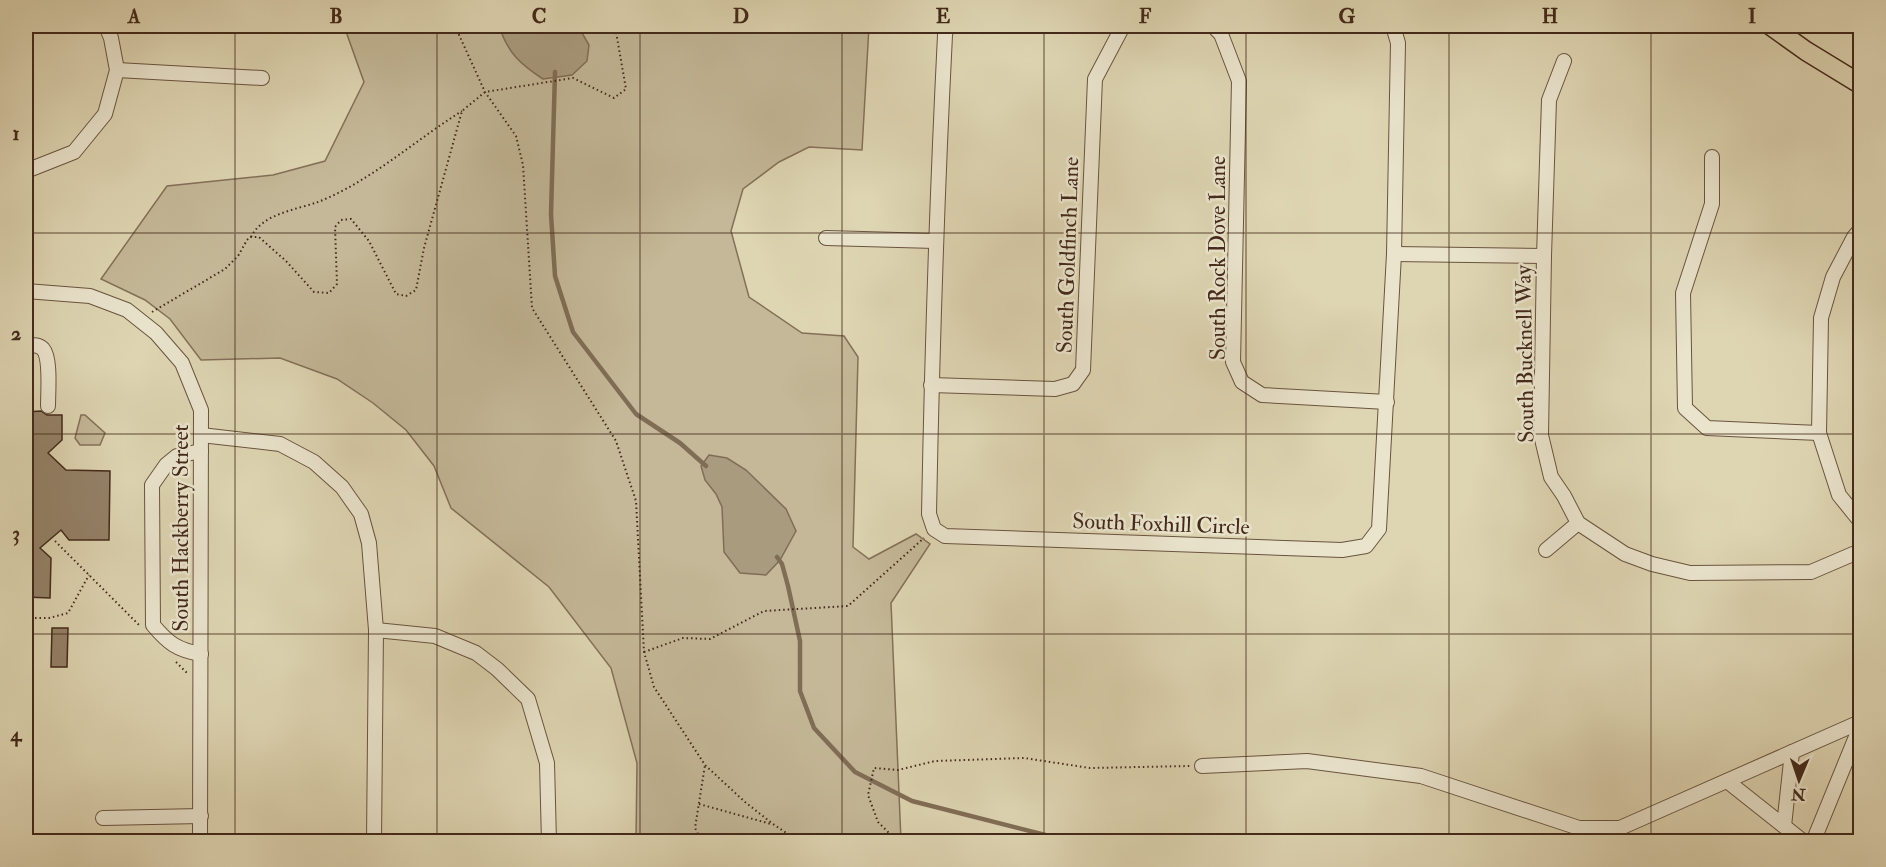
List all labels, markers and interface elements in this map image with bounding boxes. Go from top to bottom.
text: A [127,4,141,29]
text: B [329,4,343,29]
text: C [532,4,546,29]
text: D [733,4,749,29]
text: E [936,4,951,29]
text: F [1139,4,1152,29]
text: G [1339,4,1356,29]
text: H [1542,4,1558,29]
text: I [1748,4,1756,29]
text: 1 [12,121,20,146]
street label: South Goldfinch Lane [1051,156,1085,354]
street label: South Rock Dove Lane [1204,156,1232,360]
street label: South Bucknell Way [1509,264,1541,443]
text: 2 [11,321,21,346]
street label: South Hackberry Street [167,424,195,632]
street label: South Foxhill Circle [1072,507,1250,541]
text: 3 [12,521,20,546]
text: 4 [10,722,23,747]
north arrow [1769,750,1829,810]
text: N [1790,784,1807,804]

